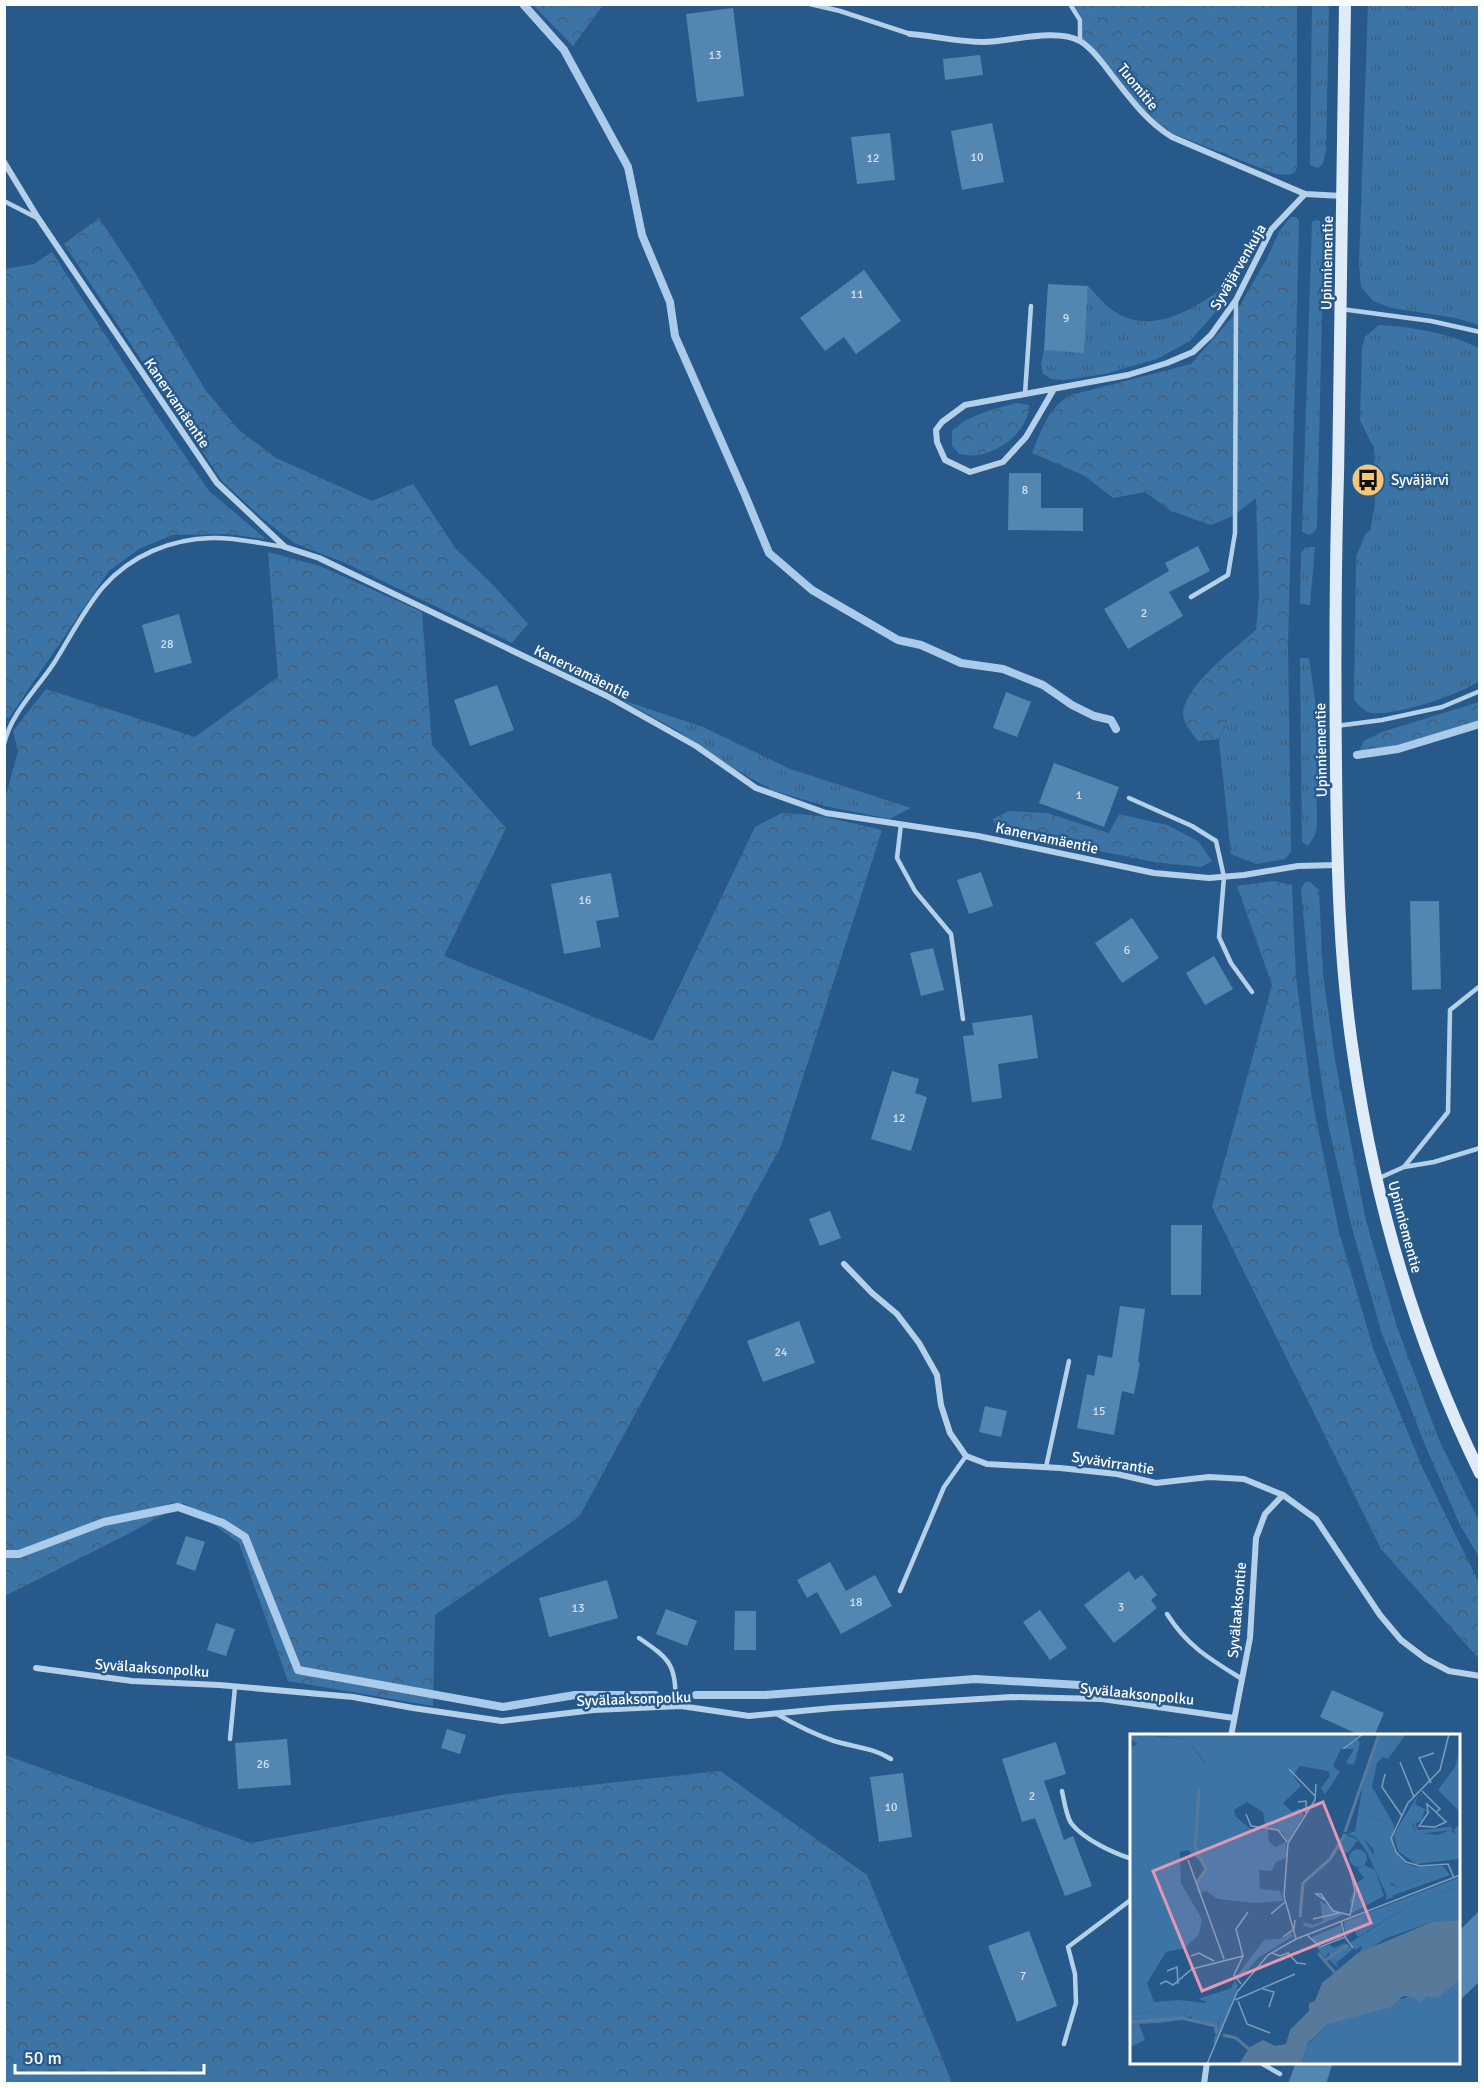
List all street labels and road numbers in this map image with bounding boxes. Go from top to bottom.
street label: Tuomitie [1114,60,1162,114]
street label: Upinniementie [1317,216,1337,310]
street label: Syväjärvenkuja [1206,221,1270,313]
street label: Kanervamäentie [140,355,214,451]
street label: Kanervamäentie [531,641,633,703]
street label: Upinniementie [1311,703,1331,797]
street label: Kanervamäentie [994,818,1100,858]
street label: Upinniementie [1384,1179,1426,1275]
street label: Syvävirrantie [1070,1448,1156,1478]
street label: Syvälaaksontie [1224,1561,1250,1659]
street label: Syvälaaksonpolku [94,1655,210,1681]
street label: Syvälaaksonpolku [1079,1679,1195,1709]
street label: Syvälaaksonpolku [576,1688,692,1710]

